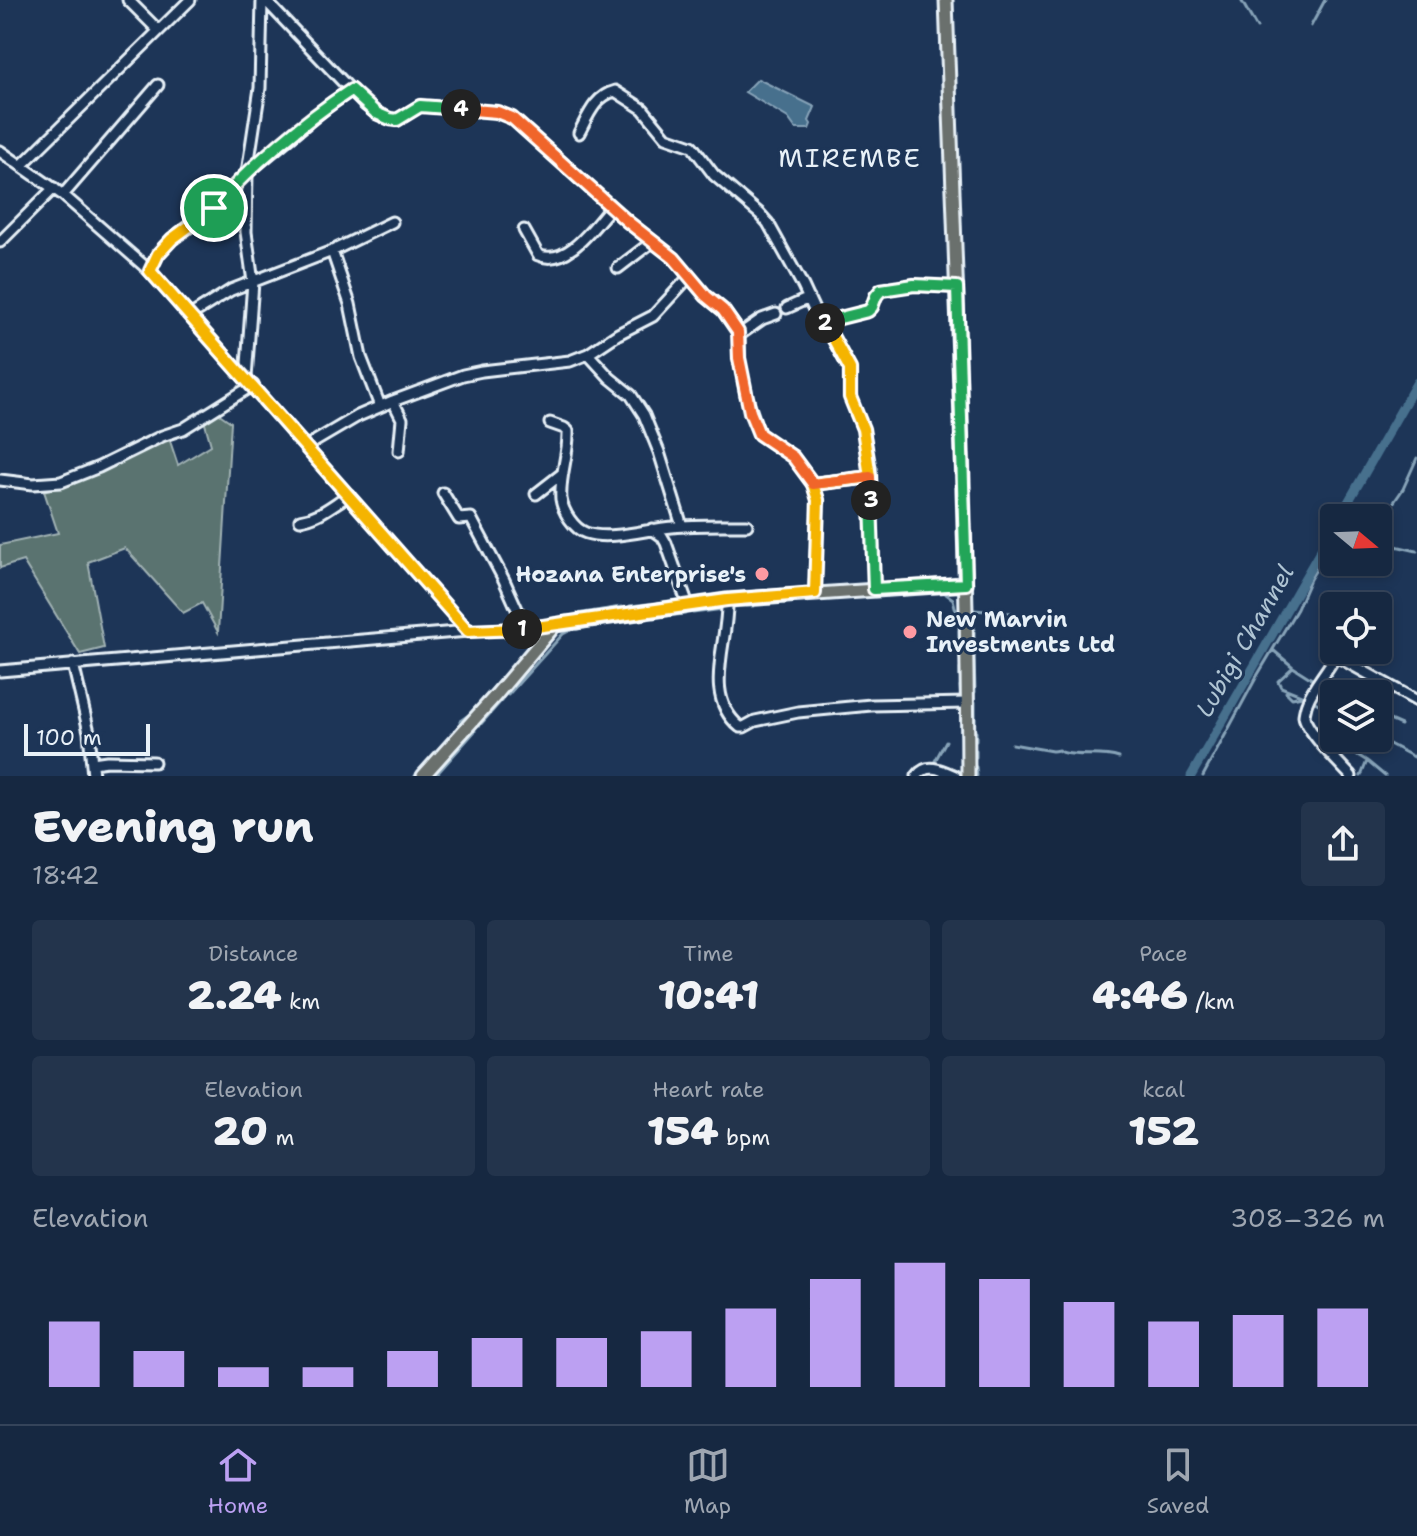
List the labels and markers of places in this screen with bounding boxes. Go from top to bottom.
pin: 4 [441,89,481,129]
pin [180,174,248,242]
pin: 2 [805,303,845,343]
pin: 3 [851,480,891,520]
place label: Hozana Enterprise's [515,560,746,589]
marker: Hozana Enterprise's [753,565,771,583]
place label: New Marvin Investments Ltd [926,605,1115,659]
pin: 1 [502,609,542,649]
marker: New Marvin Investments Ltd [901,623,919,641]

